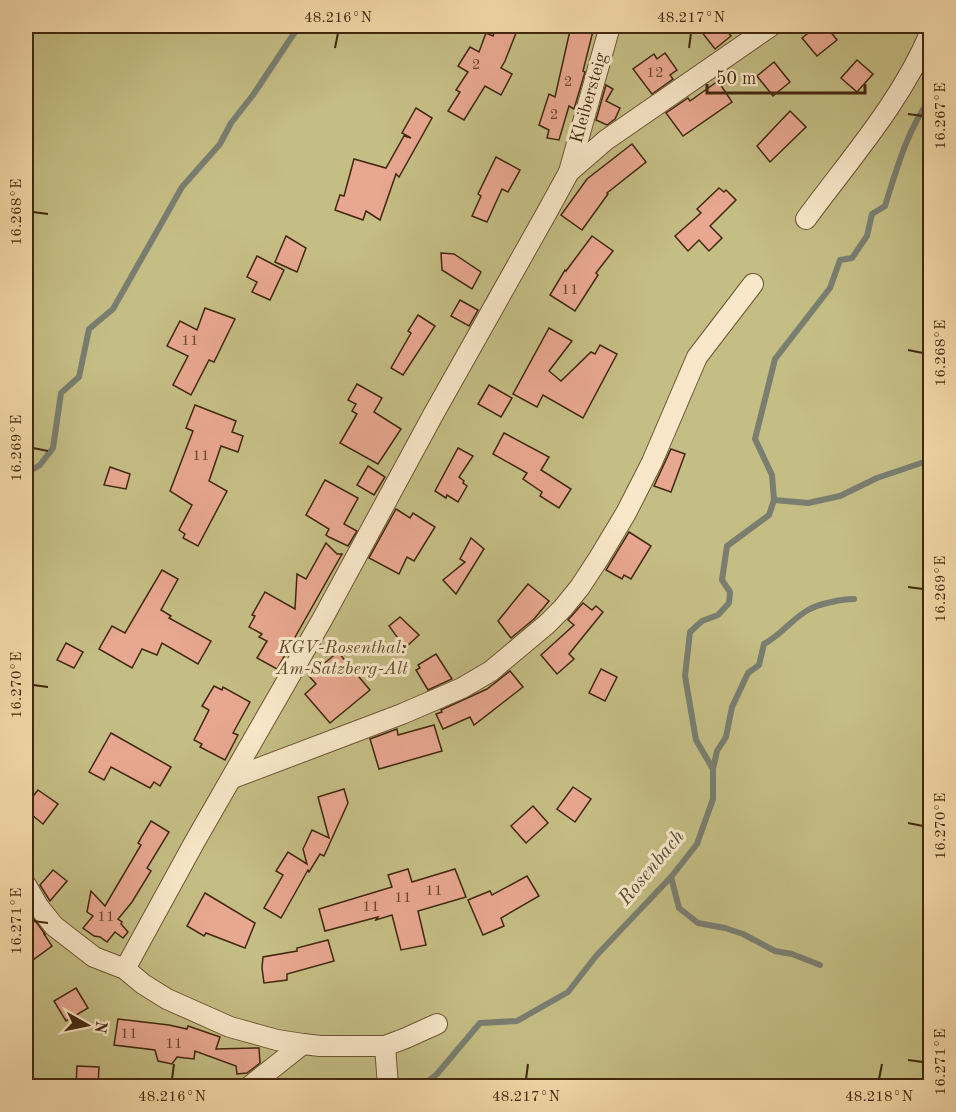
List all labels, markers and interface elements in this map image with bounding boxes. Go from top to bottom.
text: 48.216°N [304,11,372,26]
text: 48.217°N [657,11,725,26]
street label: Kleibersteig [567,50,611,145]
scale bar [707,57,864,95]
house number: 2 [472,58,480,73]
house number: 12 [646,66,664,81]
text: 50 m [716,70,756,88]
house number: 2 [564,75,572,90]
text: 16.267°E [934,83,949,149]
house number: 2 [550,108,558,123]
text: 16.268°E [10,179,25,245]
house number: 11 [561,283,579,298]
text: 16.268°E [934,320,949,386]
house number: 11 [181,334,199,349]
text: 16.269°E [10,415,25,481]
house number: 11 [192,449,210,464]
text: 16.269°E [934,556,949,622]
park label: KGV-Rosenthal: Am-Satzberg-Alt [275,639,408,678]
text: 16.270°E [10,652,25,718]
text: 16.270°E [934,793,949,859]
water label: Rosenbach [615,827,689,910]
house number: 11 [425,884,443,899]
text: 16.271°E [10,888,25,954]
house number: 11 [394,891,412,906]
house number: 11 [362,900,380,915]
house number: 11 [97,910,115,925]
north arrow [57,995,117,1055]
text: N [91,1020,109,1035]
house number: 11 [120,1027,138,1042]
text: 16.271°E [934,1029,949,1095]
house number: 11 [165,1037,183,1052]
text: 48.216°N [138,1090,206,1105]
text: 48.217°N [492,1090,560,1105]
text: 48.218°N [845,1090,913,1105]

